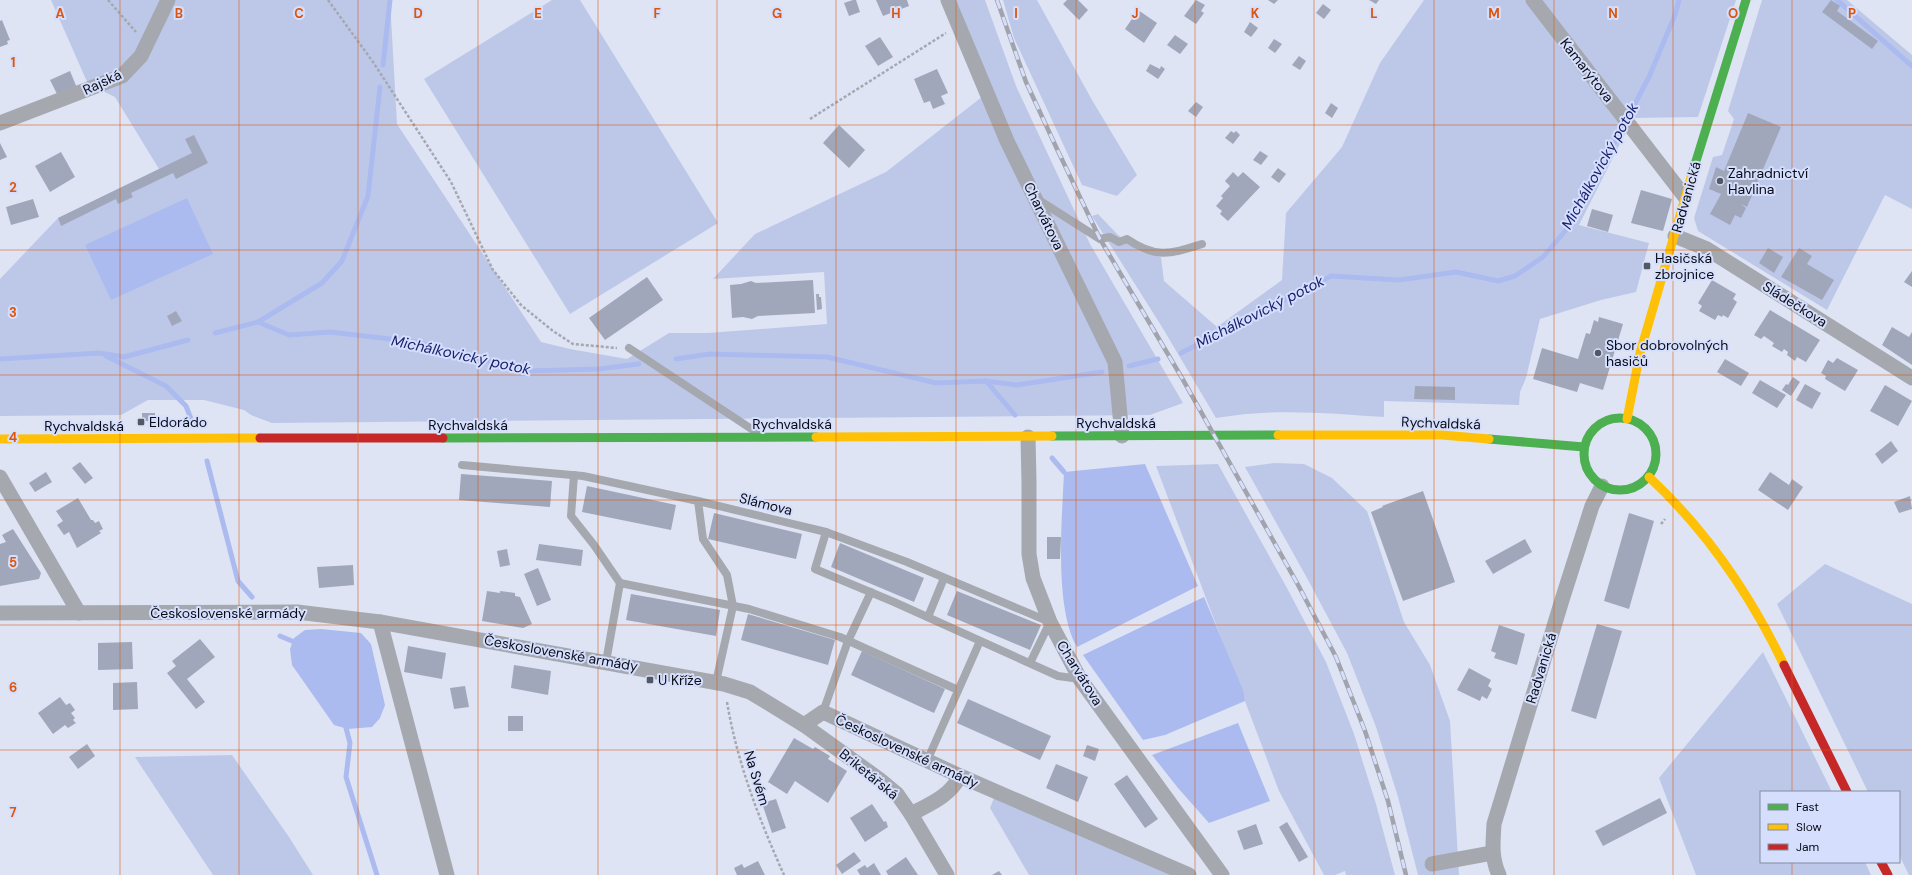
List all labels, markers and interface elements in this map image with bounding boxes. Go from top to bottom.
text: A [55,5,65,22]
text: B [175,5,183,22]
text: C [294,5,304,22]
text: D [413,5,423,22]
text: E [534,5,542,22]
text: F [653,5,661,22]
text: G [772,5,782,22]
text: H [891,5,901,22]
text: I [1014,5,1018,22]
text: J [1131,5,1139,22]
text: K [1251,5,1260,22]
text: L [1370,5,1378,22]
text: M [1488,5,1500,22]
text: N [1608,5,1618,22]
text: O [1728,5,1738,22]
text: P [1848,5,1856,22]
street label: Kamarýtova [1556,34,1618,106]
text: 1 [11,54,15,71]
street label: Rajská [80,65,124,99]
water label: Michálkovický potok [1557,99,1643,233]
street label: Radvanická [1667,159,1705,235]
place label: Zahradnictví Havlina [1728,164,1809,198]
marker: Zahradnictví Havlina [1715,176,1725,186]
text: 2 [9,179,17,196]
street label: Charvátova [1020,179,1068,253]
place label: Hasičská zbrojnice [1655,249,1714,283]
marker: Hasičská zbrojnice [1642,261,1652,271]
water label: Michálkovický potok [1192,271,1328,353]
street label: Sládečkova [1759,277,1831,331]
text: 3 [9,304,17,321]
water label: Michálkovický potok [390,330,533,380]
place label: Sbor dobrovolných hasičů [1606,336,1728,370]
marker: Sbor dobrovolných hasičů [1593,348,1603,358]
place label: Eldorádo [149,413,207,431]
street label: Rychvaldská [1401,413,1481,433]
street label: Rychvaldská [1076,414,1156,432]
street label: Rychvaldská [752,415,832,433]
street label: Rychvaldská [428,416,508,434]
street label: Rychvaldská [44,417,124,435]
marker: Eldorádo [136,417,146,427]
text: 4 [9,429,17,446]
street label: Slámova [738,489,794,519]
text: 5 [9,554,17,571]
street label: Československé armády [150,604,306,622]
street label: Radvanická [1522,630,1560,706]
street label: Československé armády [483,631,639,675]
street label: Charvátova [1053,637,1107,709]
place label: U Kříže [658,671,702,689]
marker: U Kříže [645,675,655,685]
text: 6 [9,679,17,696]
street label: Československé armády [833,710,982,792]
street label: Briketářská [836,745,902,803]
street label: Na Svém [740,748,774,808]
legend [1760,791,1900,863]
text: Fast [1796,799,1819,815]
text: 7 [10,804,17,821]
text: Slow [1796,819,1822,835]
text: Jam [1796,839,1819,855]

